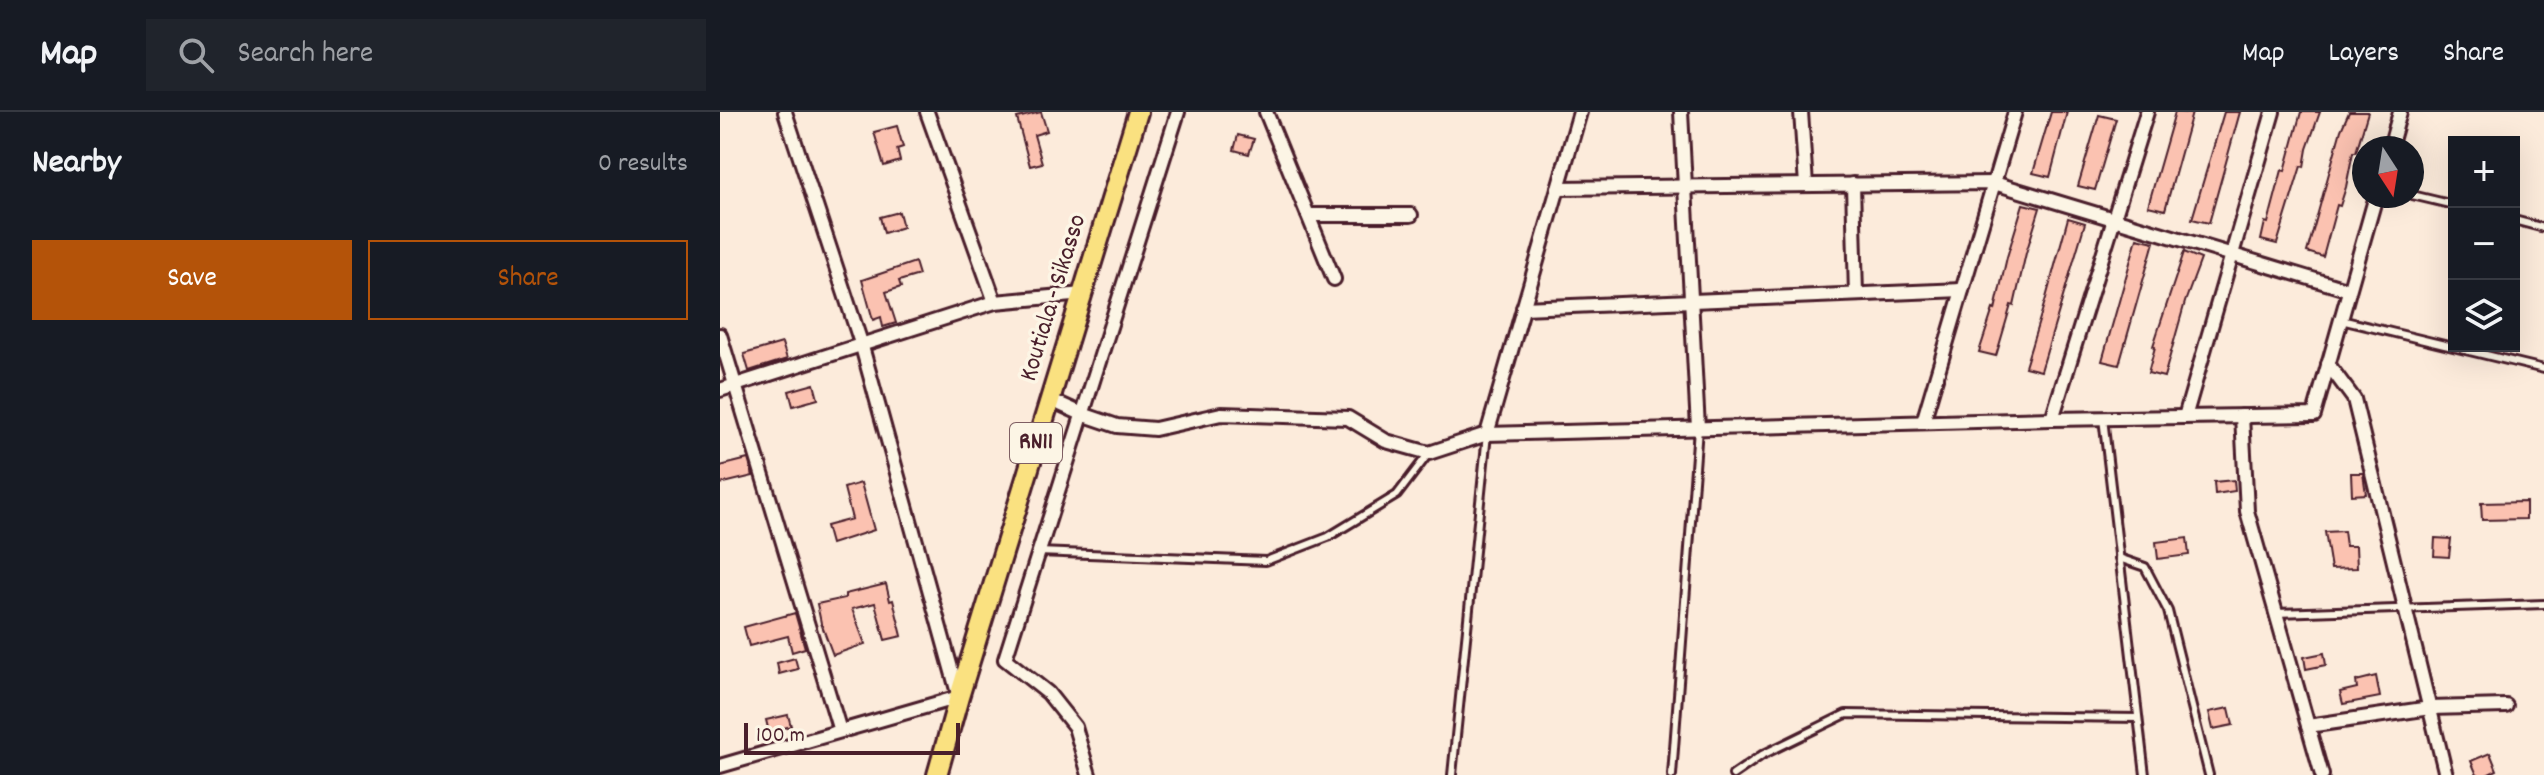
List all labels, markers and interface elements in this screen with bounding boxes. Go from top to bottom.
search box [146,19,706,91]
text: Map [40,28,98,83]
icon: search [174,33,218,77]
text: Search here [238,34,373,77]
text: Map [2242,35,2285,75]
text: Layers [2329,35,2399,75]
text: Share [2443,35,2504,75]
north arrow [2352,136,2424,208]
map controls [2448,136,2520,352]
button: + [2448,136,2520,208]
text: Nearby [32,140,121,189]
text: 0 results [598,146,688,183]
button: − [2448,208,2520,280]
street label: Koutiala - Sikasso [1011,210,1097,386]
button: Save [32,240,352,320]
button: Share [368,240,688,320]
button: layers [2448,280,2520,352]
road number: RN11 [1010,423,1062,463]
scale bar [744,719,960,755]
text: 100 m [756,721,805,752]

